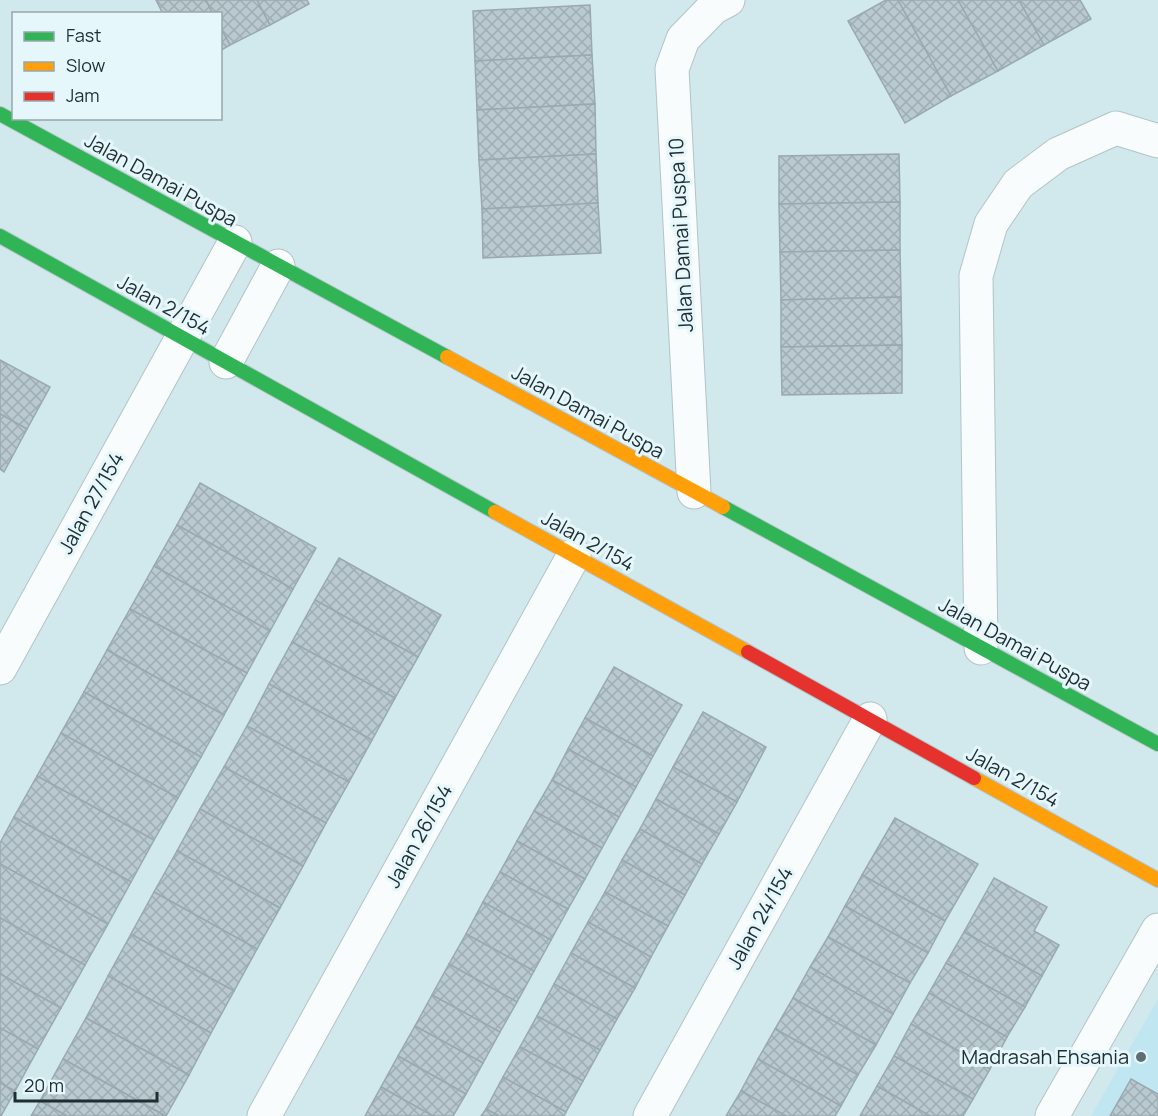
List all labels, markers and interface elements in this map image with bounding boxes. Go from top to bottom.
legend [12,12,222,120]
text: Fast [66,23,101,47]
text: Slow [66,53,106,77]
text: Jam [66,83,100,107]
street label: Jalan Damai Puspa [80,126,242,233]
street label: Jalan Damai Puspa 10 [662,137,699,333]
street label: Jalan 2/154 [113,268,216,341]
street label: Jalan Damai Puspa [507,358,669,465]
street label: Jalan 27/154 [52,447,130,558]
street label: Jalan 2/154 [537,504,640,577]
street label: Jalan Damai Puspa [934,590,1096,697]
street label: Jalan 2/154 [962,740,1065,813]
street label: Jalan 26/154 [379,779,458,892]
street label: Jalan 24/154 [720,861,799,974]
place label: Madrasah Ehsania [961,1043,1129,1070]
marker: Madrasah Ehsania [1134,1050,1148,1064]
scale bar [15,1065,158,1103]
text: 20 m [24,1073,64,1097]

